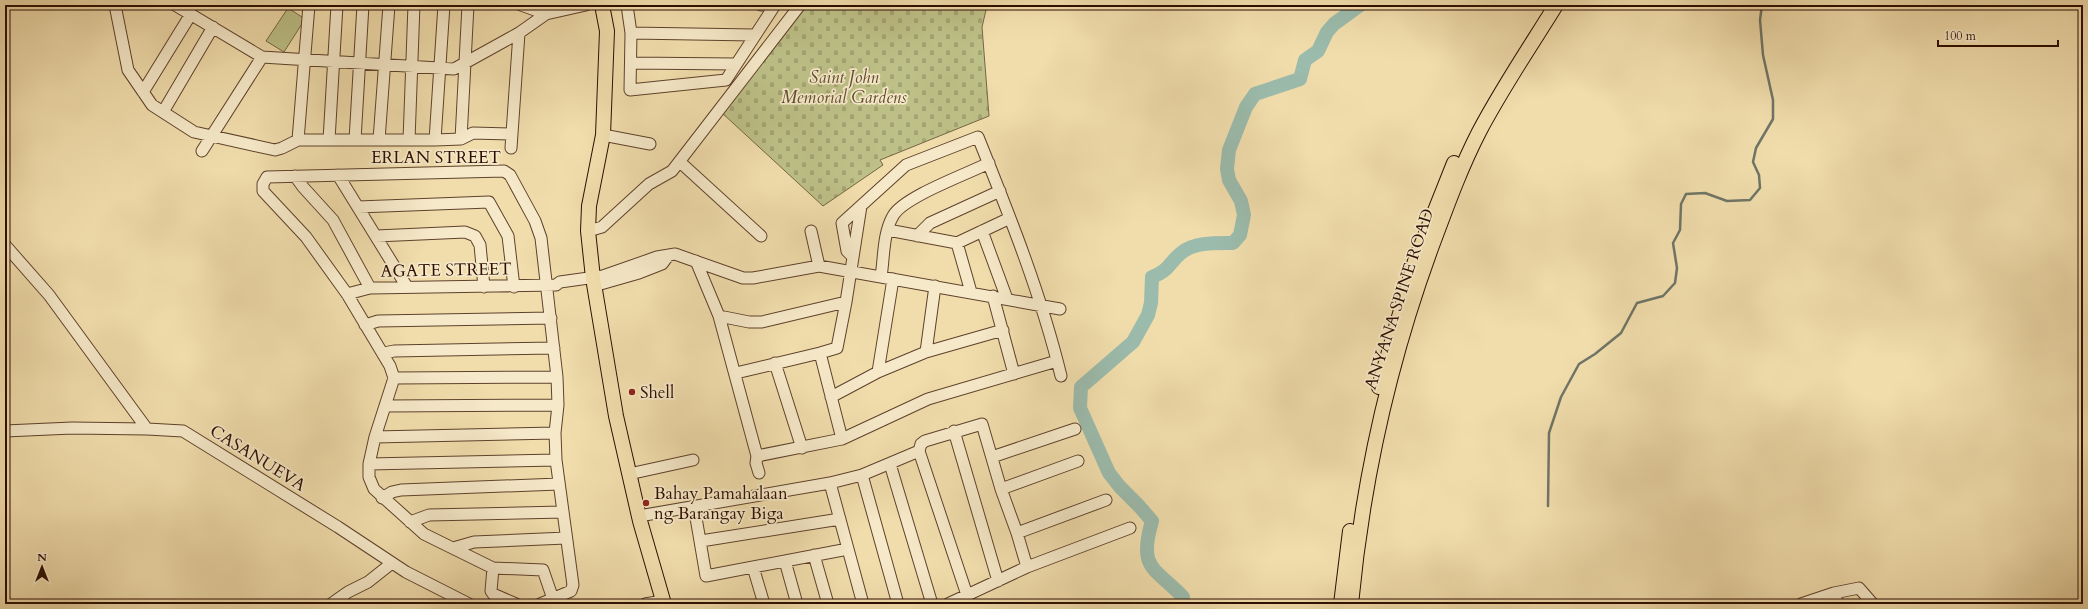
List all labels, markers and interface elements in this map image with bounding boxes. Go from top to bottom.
scale bar [1938,22,2058,48]
text: 100 m [1944,28,1977,44]
park label: Saint John Memorial Gardens [781,66,907,109]
street label: ERLAN STREET [371,146,501,169]
street label: ANYANA SPINE ROAD [1359,205,1439,392]
street label: AGATE STREET [380,257,512,283]
place label: Shell [640,381,675,404]
marker: Shell [627,387,637,397]
street label: CASANUEVA [206,419,311,497]
place label: Bahay Pamahalaan ng Barangay Biga [654,482,788,525]
marker: Bahay Pamahalaan ng Barangay Biga [641,498,651,508]
north arrow [22,547,62,587]
text: N [37,550,47,565]

